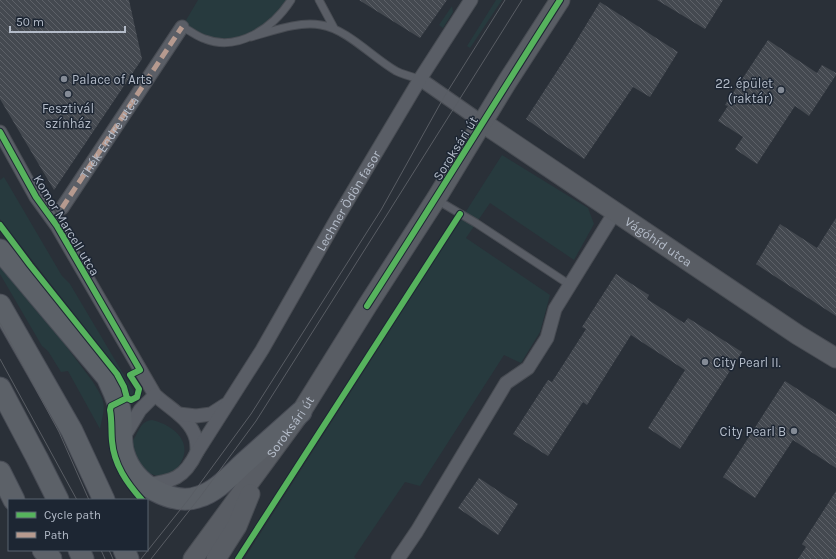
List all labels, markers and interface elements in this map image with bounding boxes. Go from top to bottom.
scale bar [10,8,125,34]
text: 50 m [16,15,44,29]
place label: Palace of Arts [72,72,152,87]
marker: Palace of Arts [59,74,69,84]
place label: 22. épület (raktár) [715,76,773,106]
marker: 22. épület (raktár) [776,85,786,95]
marker: Fesztivál színház [63,89,73,99]
street label: Thék Endre utca [77,93,142,181]
place label: Fesztivál színház [42,101,94,131]
street label: Soroksári út [430,113,481,183]
street label: Lechner Ödön fasor [313,148,384,254]
street label: Komor Marcell utca [30,172,103,279]
street label: Vágóhíd utca [622,214,695,270]
place label: City Pearl II. [713,355,781,370]
marker: City Pearl II. [700,357,710,367]
street label: Soroksári út [263,393,317,461]
place label: City Pearl B [720,424,786,439]
marker: City Pearl B [789,426,799,436]
legend [8,499,148,551]
text: Cycle path [44,508,101,522]
text: Path [44,528,69,542]

